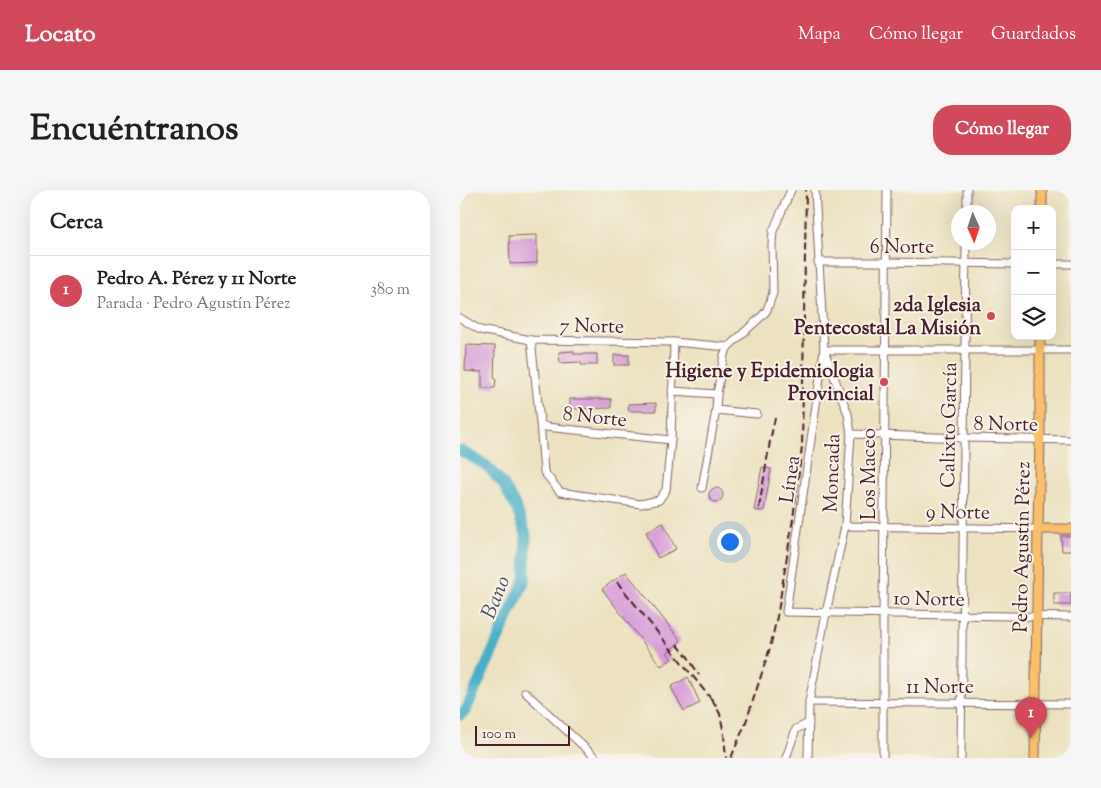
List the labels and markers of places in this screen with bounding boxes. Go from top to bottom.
place label: 2da Iglesia Pentecostal La Misión [794,292,982,344]
marker: 2da Iglesia Pentecostal La Misión [985,310,997,322]
place label: Higiene y Epidemiologia Provincial [665,358,875,410]
marker: Higiene y Epidemiologia Provincial [878,376,890,388]
pin: 1 [1015,697,1047,738]

